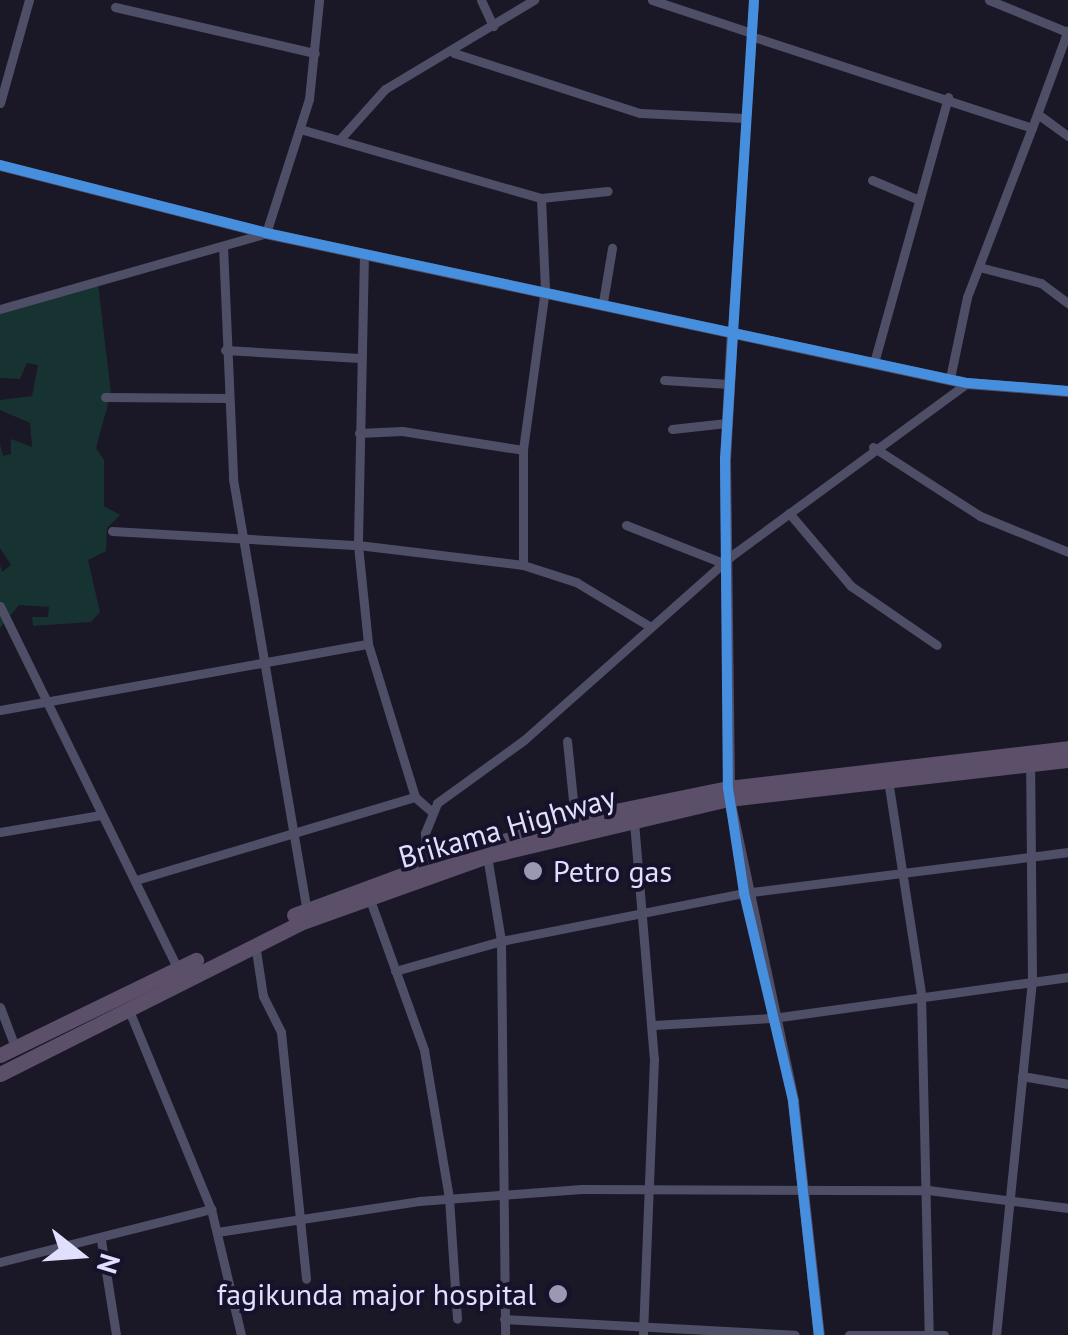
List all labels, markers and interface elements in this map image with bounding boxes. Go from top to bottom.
street label: Brikama Highway [394,779,620,875]
place label: Petro gas [553,853,672,889]
marker: Petro gas [522,860,544,882]
north arrow [30,1205,130,1305]
text: N [89,1250,130,1278]
place label: fagikunda major hospital [217,1276,536,1312]
marker: fagikunda major hospital [545,1281,571,1307]

